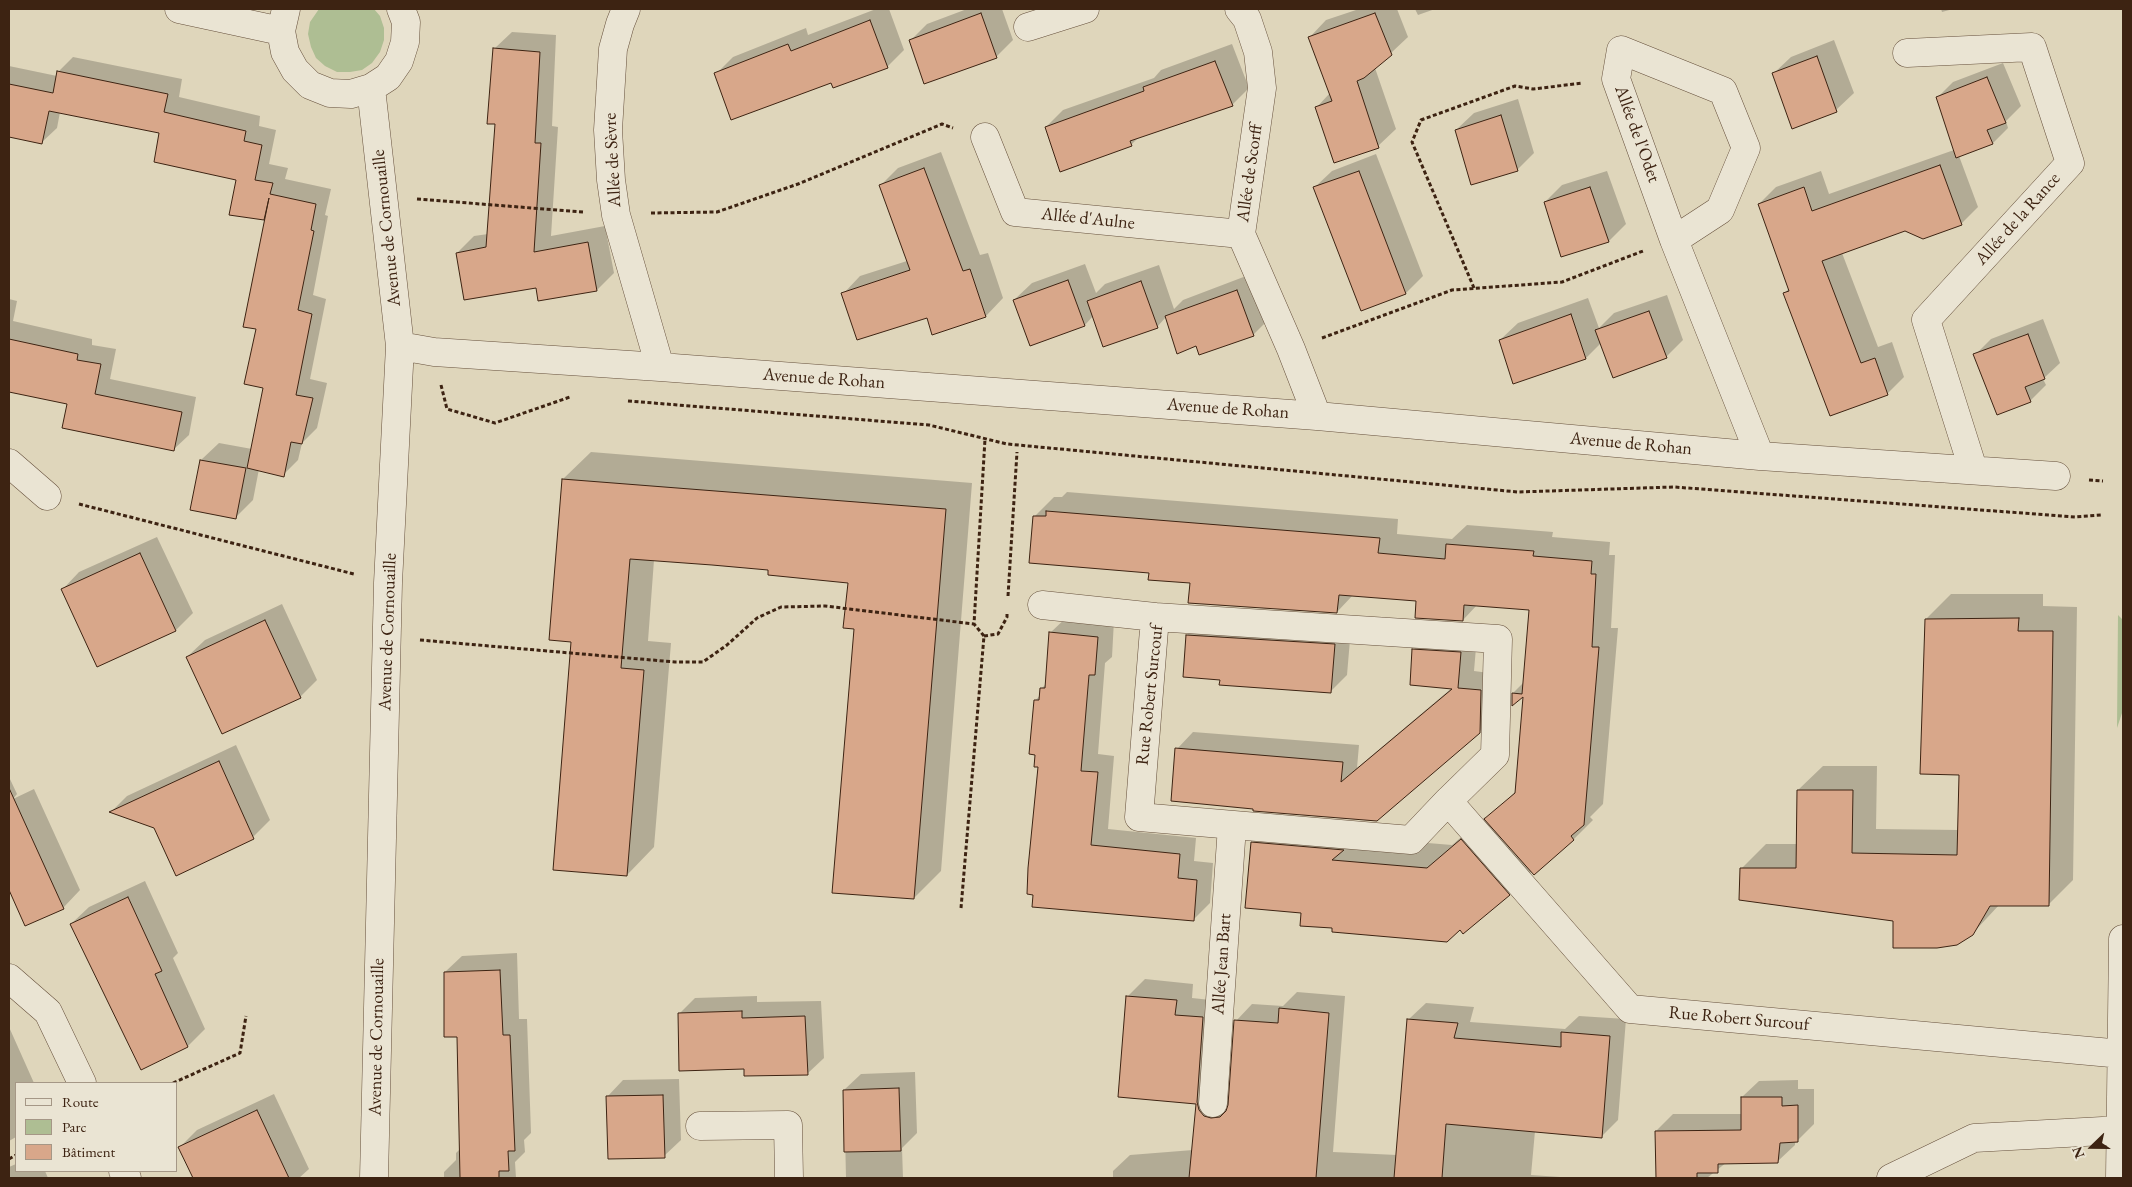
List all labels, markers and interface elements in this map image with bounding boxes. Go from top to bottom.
street label: Allée de l'Odet [1609,83,1665,185]
street label: Allée de Sèvre [600,112,626,208]
street label: Allée de Scorff [1232,123,1268,223]
street label: Avenue de Cornouaille [368,148,406,308]
street label: Allée de la Rance [1971,168,2065,270]
street label: Allée d'Aulne [1040,203,1136,235]
street label: Avenue de Rohan [762,364,886,394]
street label: Avenue de Rohan [1166,394,1290,424]
street label: Avenue de Rohan [1569,428,1693,460]
street label: Avenue de Cornouaille [374,553,402,711]
street label: Rue Robert Surcouf [1132,624,1168,766]
street label: Allée Jean Bart [1208,913,1236,1015]
street label: Avenue de Cornouaille [365,958,389,1116]
street label: Rue Robert Surcouf [1668,1002,1810,1036]
legend [15,1082,178,1172]
text: Route [62,1092,99,1111]
text: Parc [62,1117,87,1136]
north arrow [2067,1122,2117,1172]
text: Bâtiment [62,1142,115,1161]
text: N [2068,1144,2089,1161]

